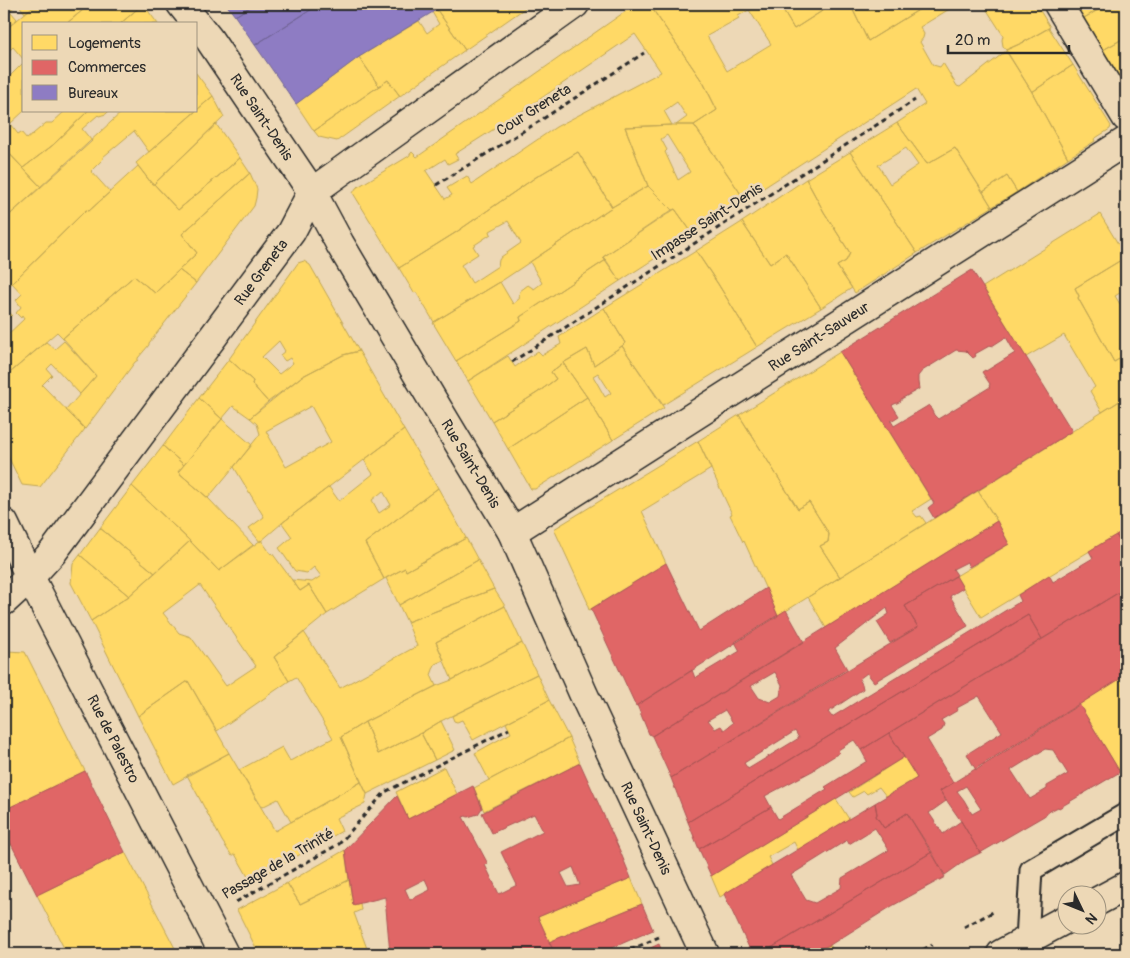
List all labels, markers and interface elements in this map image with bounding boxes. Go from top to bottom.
legend [22,22,198,112]
scale bar [948,22,1069,54]
text: 20 m [955,31,990,50]
text: Logements [68,34,141,53]
text: Commerces [68,58,146,77]
street label: Rue Saint-Denis [226,70,298,164]
street label: Cour Greneta [493,80,575,140]
text: Bureaux [68,84,118,103]
street label: Impasse Saint-Denis [648,179,767,265]
street label: Rue Greneta [230,235,292,309]
street label: Rue Saint-Sauveur [765,297,874,376]
street label: Rue Saint-Denis [437,416,505,512]
street label: Rue de Palestro [83,692,144,786]
street label: Rue Saint-Denis [616,779,676,878]
street label: Passage de la Trinité [219,824,337,904]
north arrow [1058,886,1108,936]
text: N [1082,909,1101,928]

